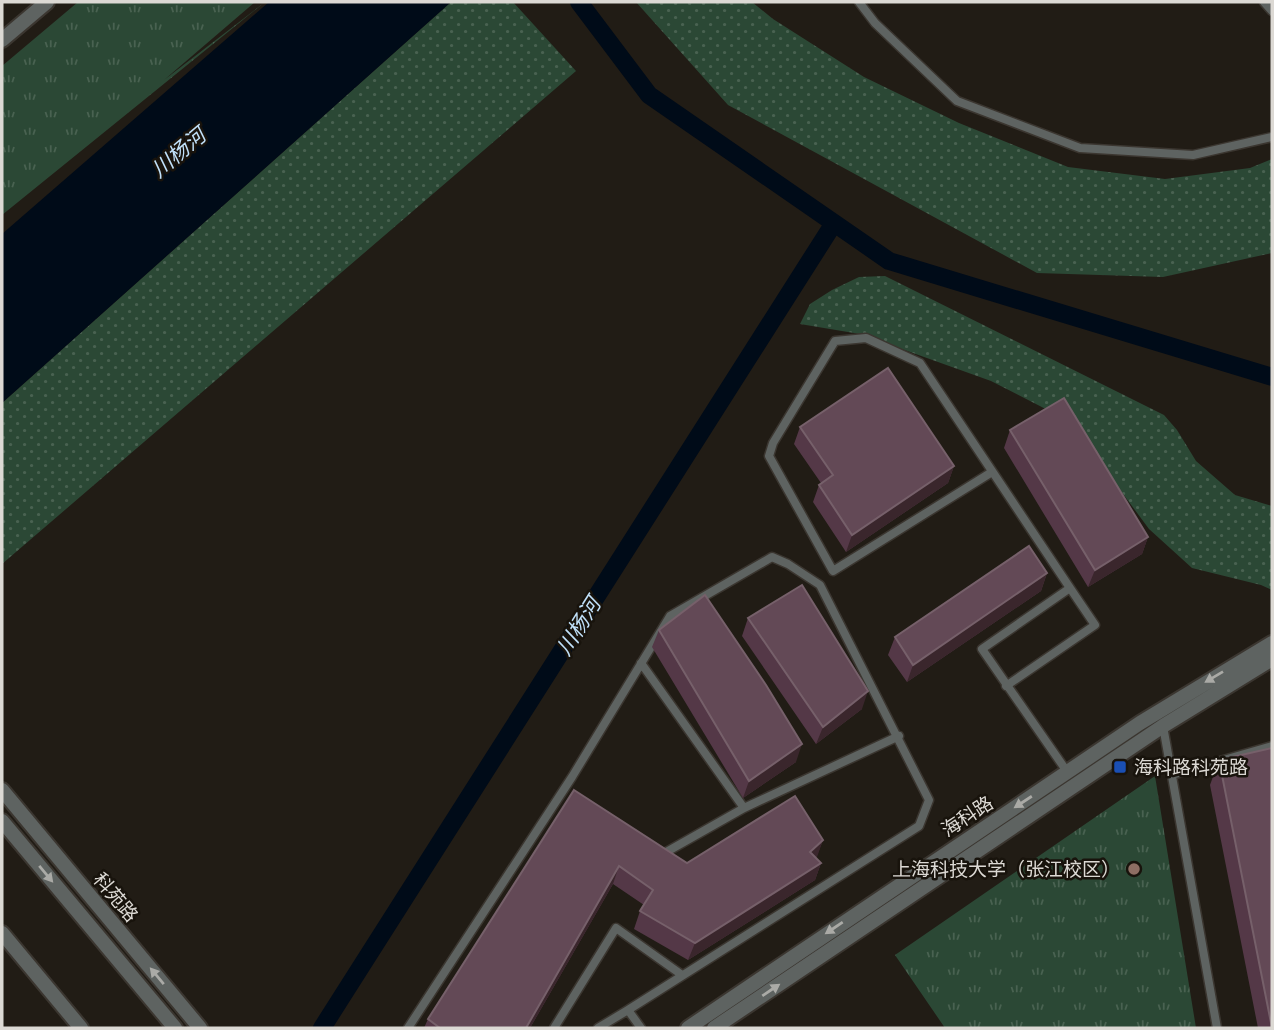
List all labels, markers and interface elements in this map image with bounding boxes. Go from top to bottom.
water label: 川杨河 [145,118,214,183]
water label: 川杨河 [549,588,609,660]
one-way arrow [1204,671,1223,684]
place label: 海科路科苑路 [1134,754,1248,780]
marker: 海科路科苑路 [1112,759,1128,775]
street label: 海科路 [936,790,998,842]
one-way arrow [1014,795,1033,808]
place label: 上海科技大学（张江校区） [892,856,1120,882]
marker: 上海科技大学（张江校区） [1126,861,1142,877]
one-way arrow [38,864,53,882]
street label: 科苑路 [88,867,144,927]
one-way arrow [825,921,843,935]
one-way arrow [150,967,165,984]
one-way arrow [761,984,780,997]

